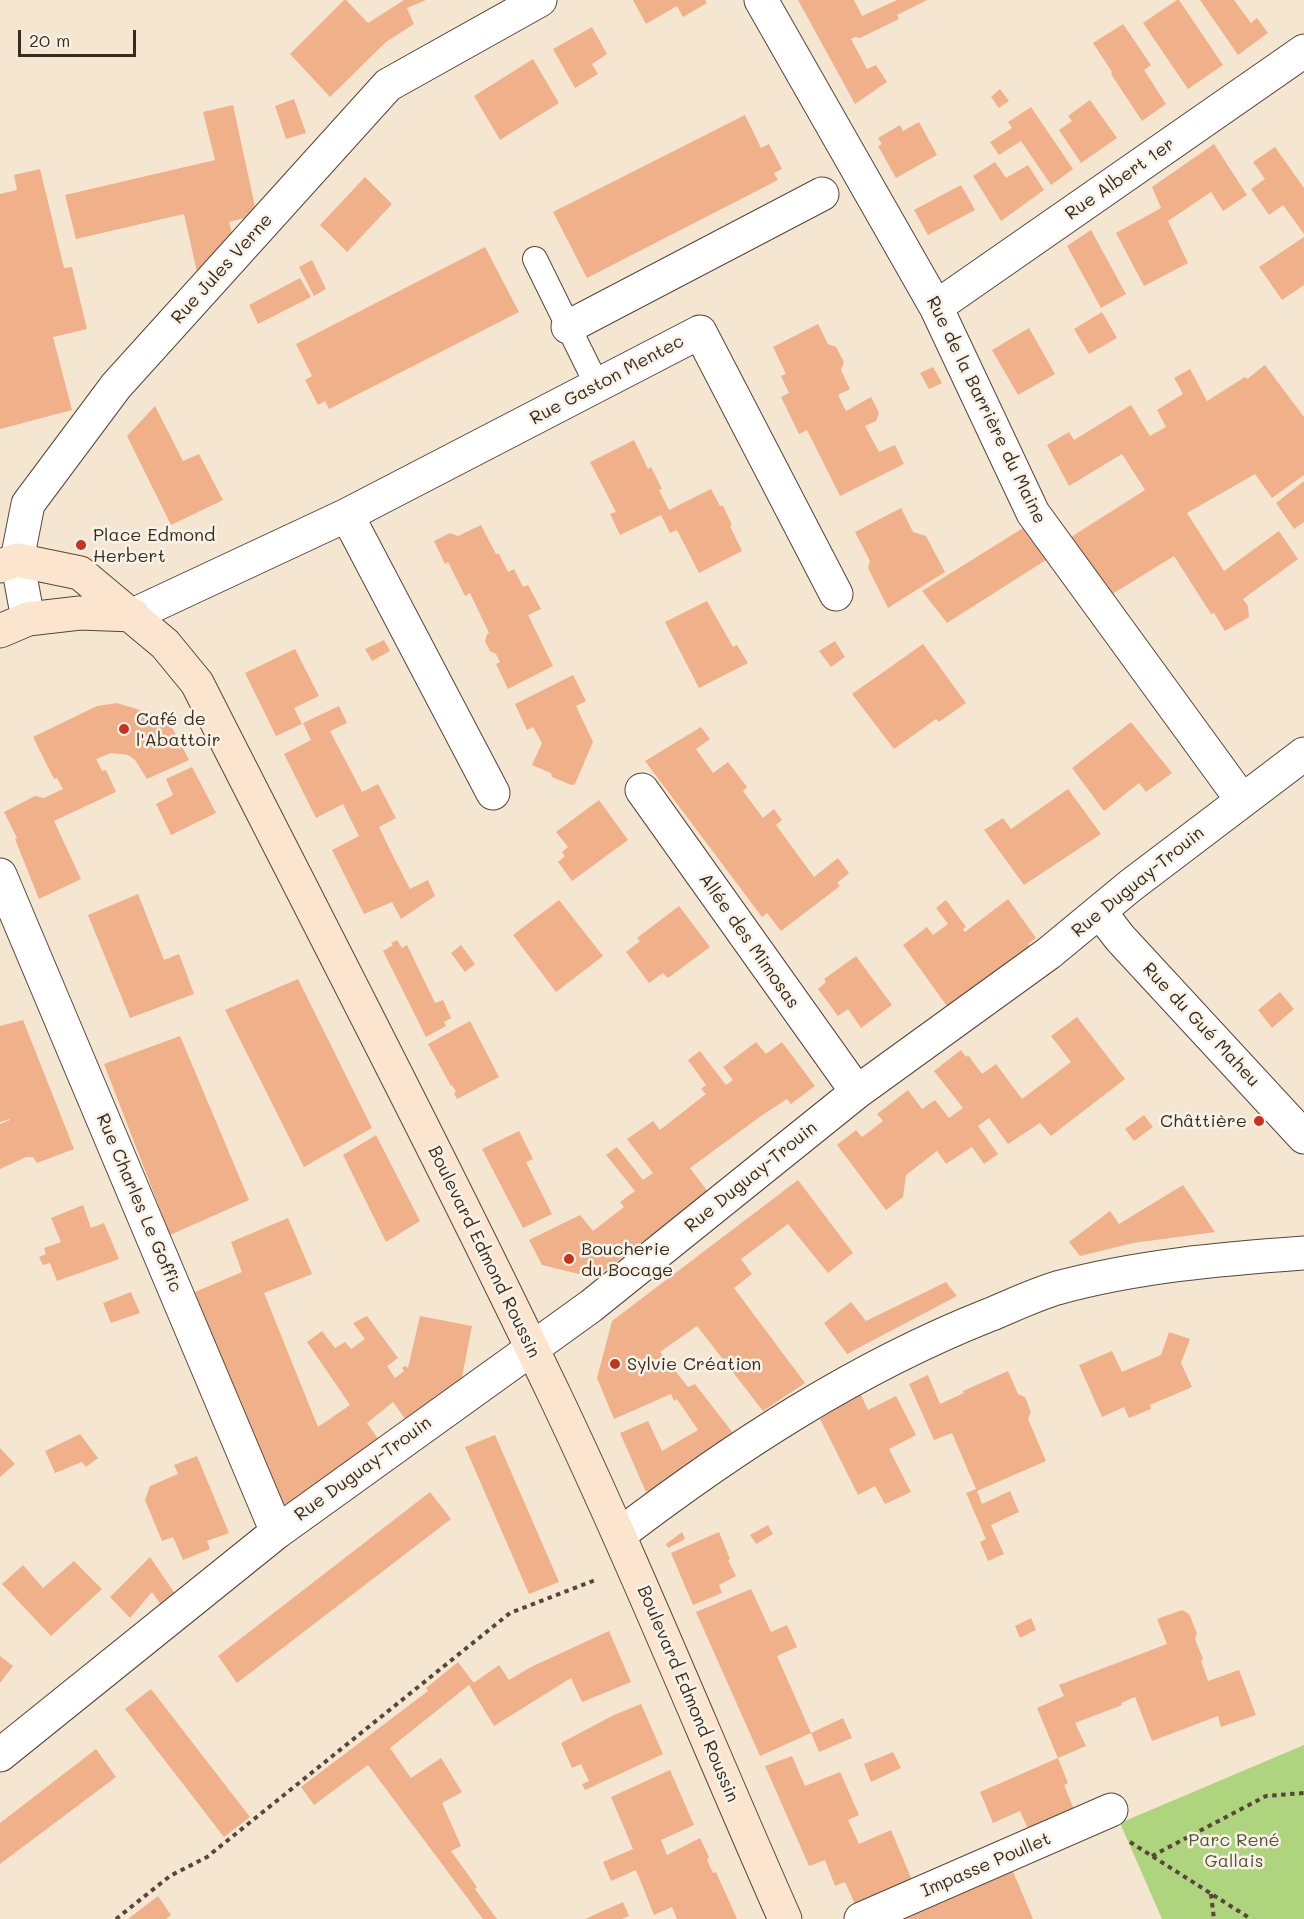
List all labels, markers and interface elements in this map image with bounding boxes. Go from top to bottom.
scale bar [21,18,140,56]
text: 20 m [29,28,70,52]
street label: Rue Albert 1er [1061,133,1179,225]
street label: Rue Jules Verne [167,209,277,329]
street label: Rue de la Barrière du Maine [921,293,1051,527]
street label: Rue Gaston Mentec [526,330,688,430]
place label: Place Edmond Herbert [93,524,215,566]
marker: Place Edmond Herbert [74,538,88,552]
place label: Café de l'Abattoir [136,708,221,750]
marker: Café de l'Abattoir [117,722,131,736]
street label: Rue Duguay-Trouin [1067,822,1209,942]
street label: Allée des Mimosas [694,869,804,1013]
street label: Rue du Gué Maheu [1138,958,1264,1092]
street label: Rue Charles Le Goffic [92,1110,186,1296]
place label: Châttière [1160,1110,1247,1132]
marker: Châttière [1252,1114,1266,1128]
street label: Rue Duguay-Trouin [680,1117,822,1237]
street label: Boulevard Edmond Roussin [423,1142,545,1362]
place label: Boucherie du Bocage [581,1238,673,1280]
marker: Boucherie du Bocage [562,1252,576,1266]
place label: Sylvie Création [627,1353,761,1375]
marker: Sylvie Création [608,1357,622,1371]
street label: Rue Duguay-Trouin [290,1412,436,1526]
street label: Boulevard Edmond Roussin [632,1582,744,1806]
street label: Impasse Poullet [918,1828,1054,1902]
park label: Parc René Gallais [1188,1829,1280,1872]

